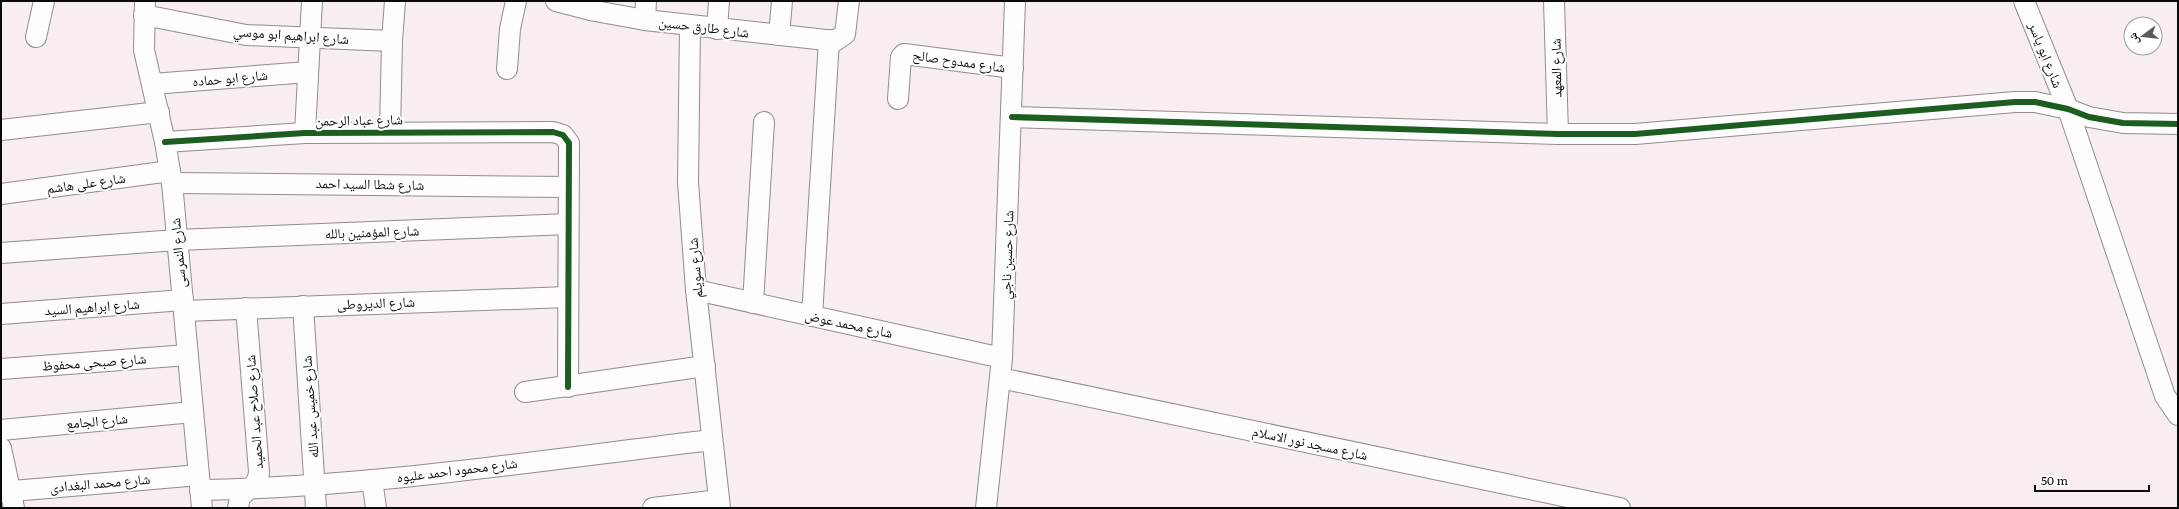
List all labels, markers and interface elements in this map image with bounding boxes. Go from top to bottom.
street label: شارع طارق حسين [658,11,750,42]
north arrow [2123,16,2163,56]
street label: شارع ابو ياسر [2023,18,2069,91]
street label: شارع ابراهيم ابو موسي [232,20,350,51]
text: ش [2123,31,2143,47]
street label: شارع المعهد [1544,38,1567,98]
street label: شارع ممدوح صالح [911,44,1007,77]
street label: شارع ابو حماده [191,64,269,91]
street label: شارع عباد الرحمن [315,108,403,131]
street label: شارع على هاشم [45,167,127,198]
street label: شارع شطا السيد احمد [316,172,424,195]
street label: شارع حسين ناجي [994,210,1020,300]
street label: شارع النمرسى [164,217,191,289]
street label: شارع المؤمنين بالله [324,219,420,244]
street label: شارع سويلم [681,237,708,299]
street label: شارع الديروطى [337,291,415,314]
street label: شارع ابراهيم السيد [44,293,140,320]
street label: شارع محمد عوض [803,304,895,343]
street label: شارع صبحى محفوظ [41,347,147,376]
street label: شارع صلاح عبد الحميد [239,354,268,470]
street label: شارع خميس عبد الله [295,355,324,459]
street label: شارع الجامع [65,407,129,434]
street label: شارع مسجد نور الاسلام [1250,420,1370,465]
street label: شارع محمود احمد عليوه [395,452,518,487]
scale bar [2035,467,2149,493]
street label: شارع محمد البغدادى [49,468,151,497]
text: 50 m [2041,471,2068,489]

